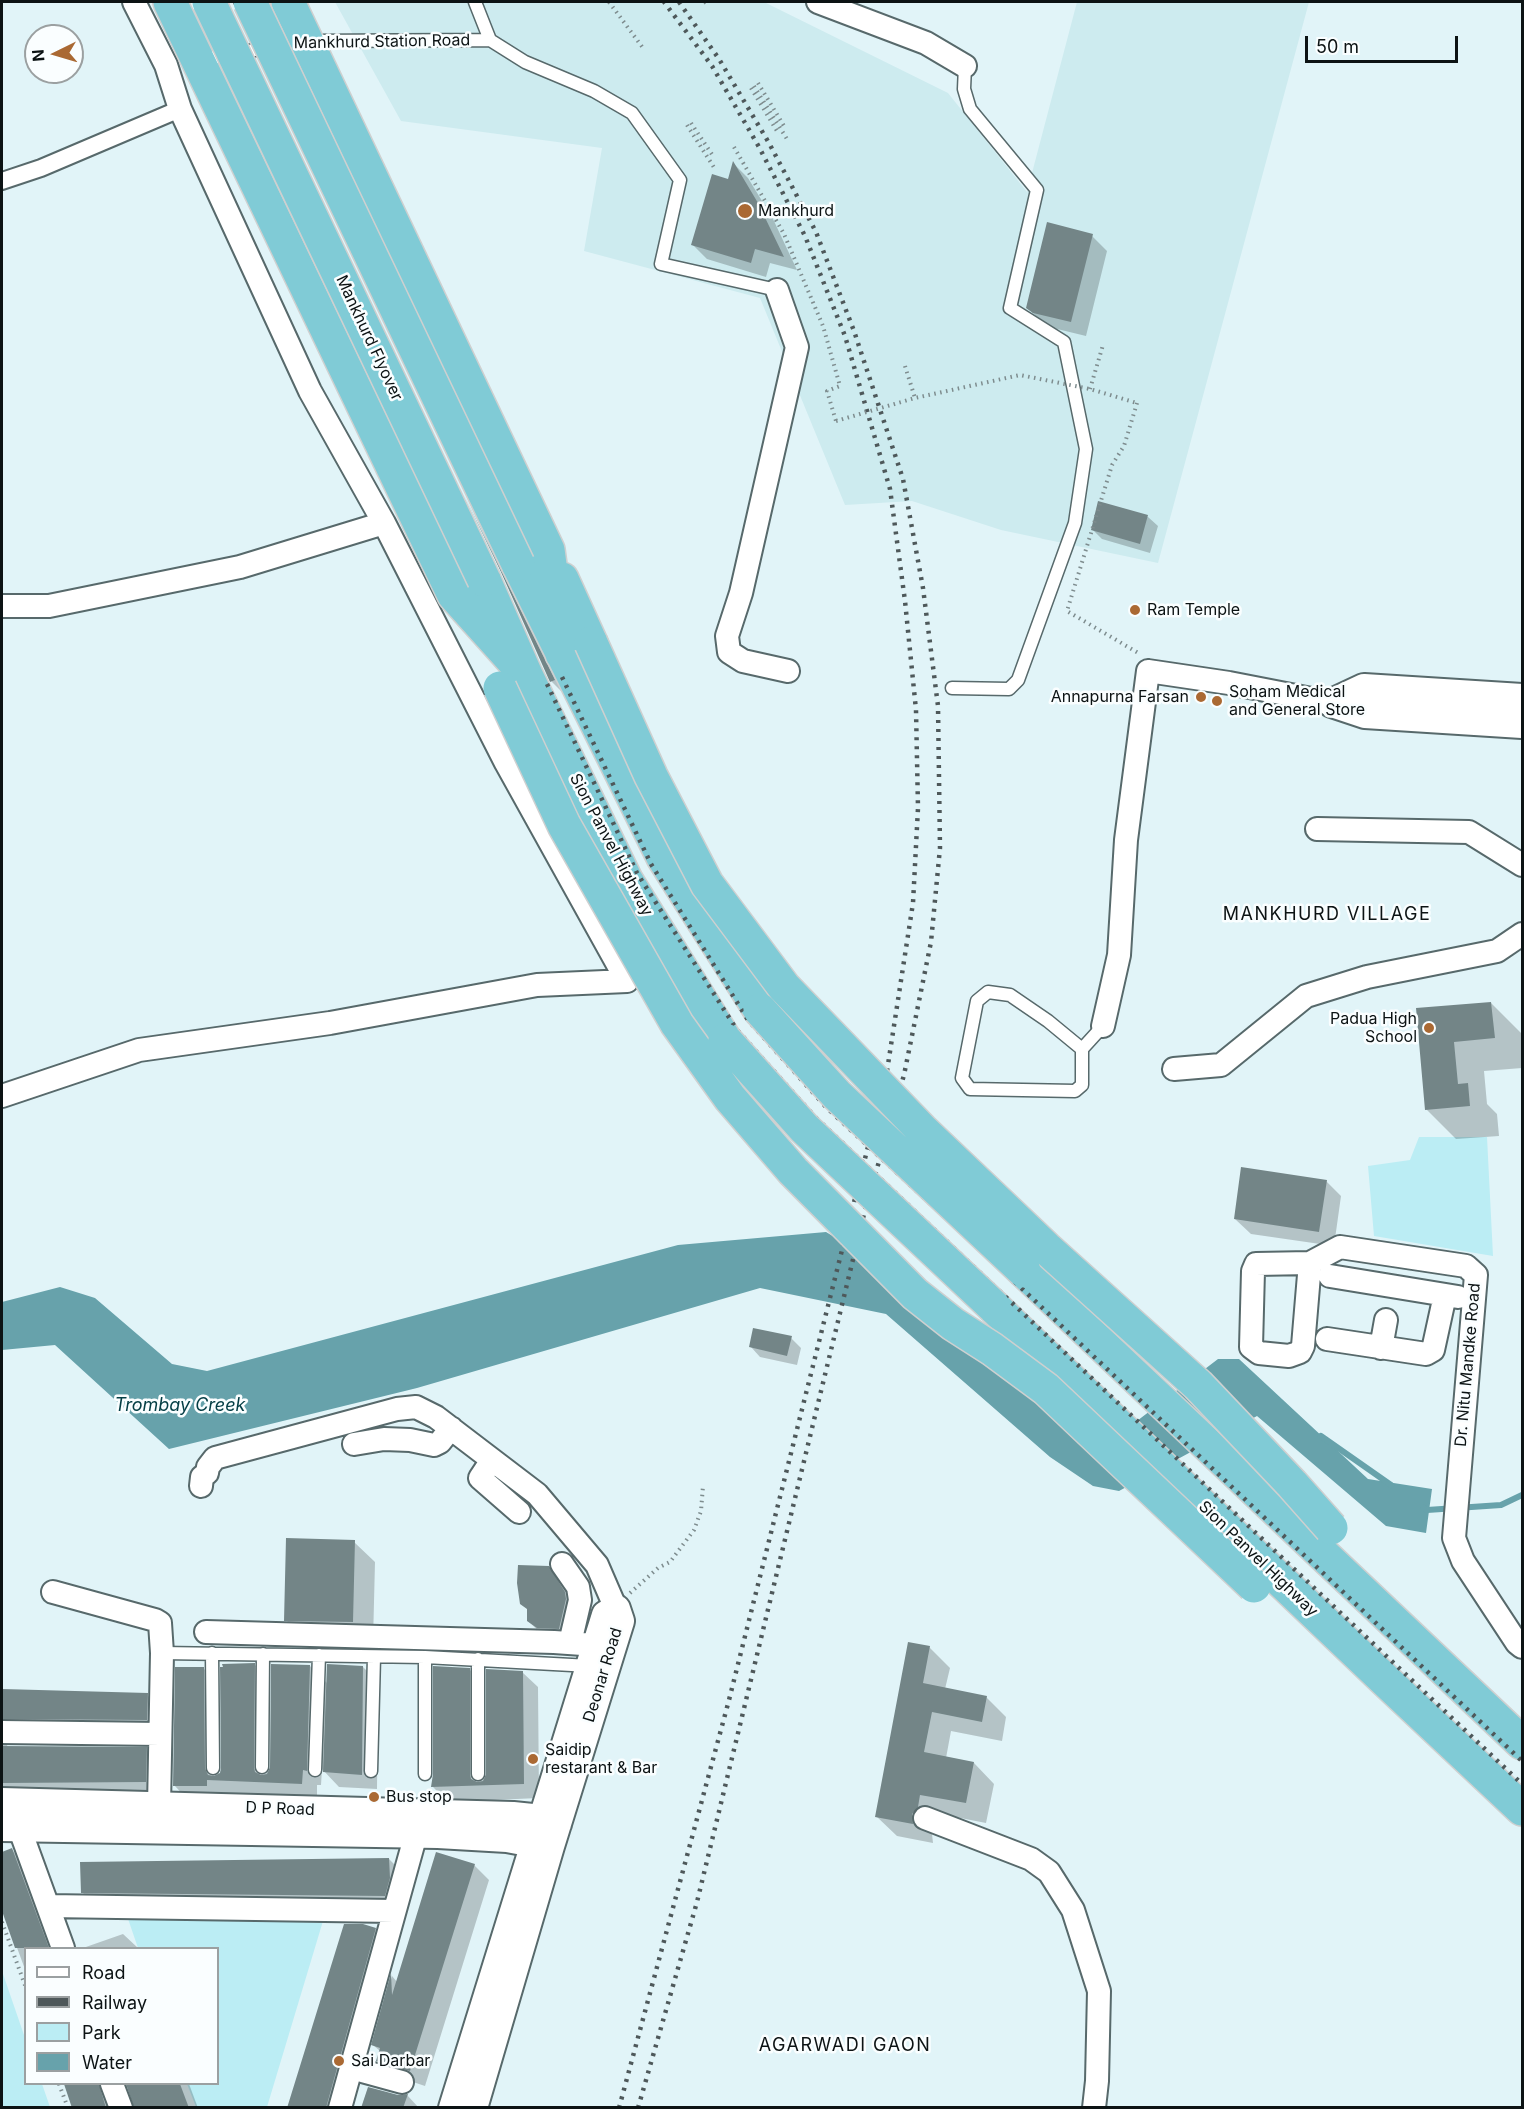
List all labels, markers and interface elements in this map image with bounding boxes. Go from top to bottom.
north arrow [24,24,84,84]
scale bar [1308,24,1461,62]
street label: Mankhurd Station Road [294,31,470,53]
text: 50 m [1316,36,1359,57]
text: N [28,48,49,62]
place label: Mankhurd [758,201,834,221]
marker: Mankhurd [736,202,754,220]
street label: Mankhurd Flyover [332,272,406,404]
place label: Ram Temple [1147,600,1240,620]
marker: Ram Temple [1128,603,1142,617]
place label: Soham Medical and General Store [1229,682,1365,720]
place label: Annapurna Farsan [1051,687,1189,707]
marker: Annapurna Farsan [1194,690,1208,704]
marker: Soham Medical and General Store [1210,694,1224,708]
street label: Sion Panvel Highway [565,771,657,919]
district label: MANKHURD VILLAGE [1223,904,1431,926]
place label: Padua High School [1330,1009,1417,1047]
marker: Padua High School [1422,1021,1436,1035]
street label: Dr. Nitu Mandke Road [1451,1282,1485,1448]
water label: Trombay Creek [115,1395,245,1417]
street label: Sion Panvel Highway [1194,1497,1322,1621]
street label: Deonar Road [579,1625,627,1725]
place label: Saidip restarant & Bar [545,1740,657,1778]
marker: Saidip restarant & Bar [526,1752,540,1766]
place label: Bus stop [386,1787,452,1807]
marker: Bus stop [367,1790,381,1804]
street label: D P Road [245,1798,315,1820]
legend [24,1947,219,2085]
text: Road [82,1962,125,1983]
text: Railway [82,1992,147,2013]
text: Park [82,2022,121,2043]
district label: AGARWADI GAON [759,2035,931,2057]
place label: Sai Darbar [351,2051,430,2071]
text: Water [82,2052,132,2073]
marker: Sai Darbar [332,2054,346,2068]

